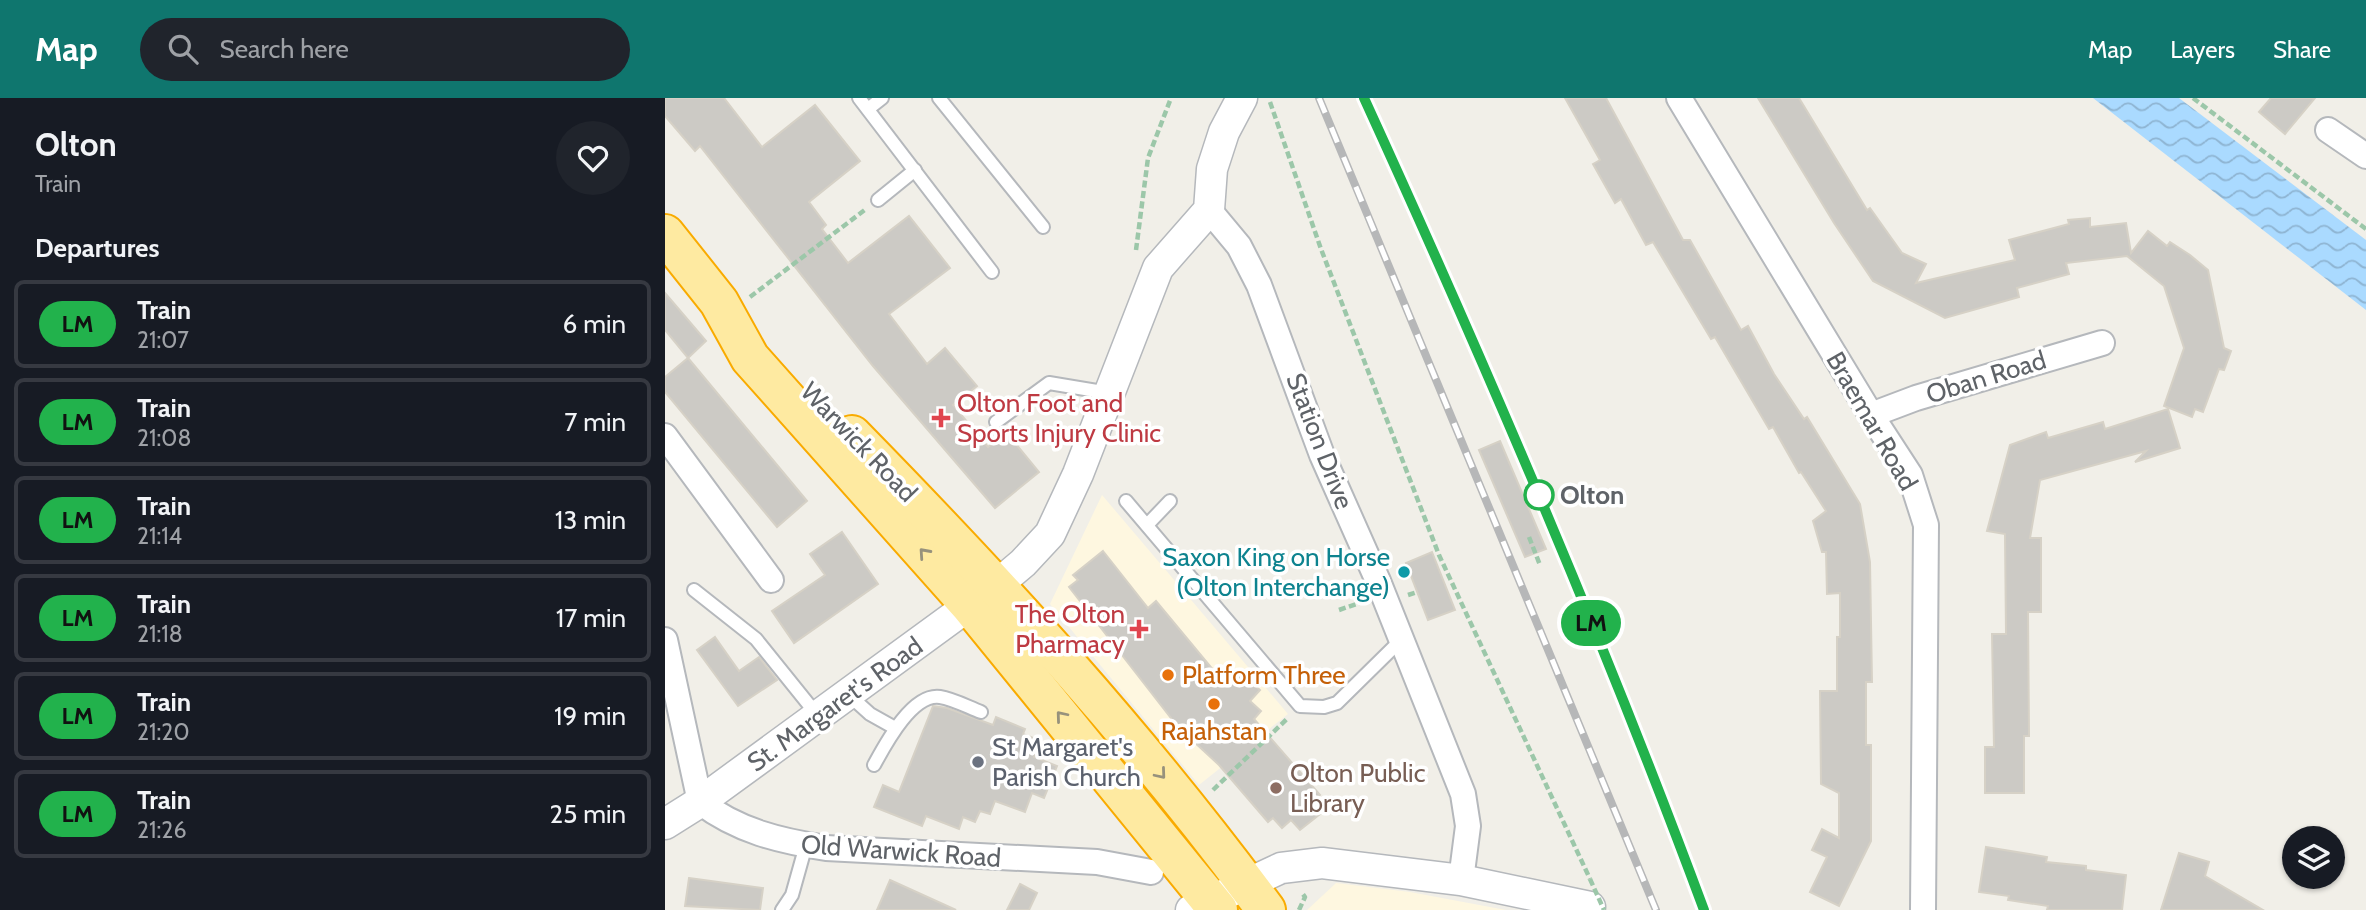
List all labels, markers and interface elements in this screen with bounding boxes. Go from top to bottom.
search box [140,18,630,81]
text: Map [35,29,98,69]
icon: search [164,30,202,68]
text: Search here [220,33,349,65]
text: Map [2088,35,2132,64]
text: Layers [2170,35,2235,64]
text: Share [2273,35,2331,64]
button: heart [556,121,630,195]
text: Olton [35,124,117,164]
text: Train [35,170,81,198]
text: Departures [35,232,159,264]
text: Train [137,294,191,326]
text: 6 min [563,308,626,340]
text: LM [62,309,94,338]
text: 21:07 [137,326,189,354]
street label: Oban Road [1922,344,2050,410]
street label: Braemar Road [1819,346,1925,496]
street label: Station Drive [1279,368,1361,514]
street label: Warwick Road [794,375,924,509]
place label: Olton Foot and Sports Injury Clinic [957,387,1161,449]
text: Train [137,392,191,424]
text: 7 min [564,406,626,438]
text: LM [62,407,94,436]
marker: Olton Foot and Sports Injury Clinic [931,408,951,428]
text: 21:08 [137,424,191,452]
place label: Olton [1560,479,1624,511]
marker: Olton [1524,480,1554,510]
text: Train [137,490,191,522]
text: 13 min [555,504,626,536]
text: LM [62,505,94,534]
text: 21:14 [137,522,182,550]
place label: Saxon King on Horse (Olton Interchange) [1162,541,1390,603]
one-way arrow [920,548,932,561]
marker: Saxon King on Horse (Olton Interchange) [1396,564,1412,580]
text: Train [137,588,191,620]
place label: The Olton Pharmacy [1015,598,1125,660]
line badge: LM [1559,600,1623,646]
text: 17 min [556,602,626,634]
text: LM [62,603,94,632]
text: LM [1575,608,1607,637]
text: 21:18 [137,620,183,648]
marker: The Olton Pharmacy [1131,621,1147,637]
street label: St. Margaret's Road [741,630,929,778]
place label: Platform Three [1182,659,1346,691]
marker: Platform Three [1160,667,1176,683]
text: Train [137,686,191,718]
marker: Rajahstan [1206,696,1222,712]
text: 19 min [554,700,626,732]
text: LM [62,701,94,730]
one-way arrow [1057,711,1069,724]
place label: Rajahstan [1161,715,1267,747]
text: 21:20 [137,718,189,746]
place label: St Margaret's Parish Church [992,731,1141,793]
marker: St Margaret's Parish Church [970,754,986,770]
place label: Olton Public Library [1290,757,1426,819]
one-way arrow [1153,765,1165,778]
marker: Olton Public Library [1268,780,1284,796]
text: Train [137,784,191,816]
text: 25 min [550,798,626,830]
text: LM [62,799,94,828]
text: 21:26 [137,816,186,844]
map controls [2282,826,2345,889]
button: layers [2282,826,2345,889]
street label: Old Warwick Road [800,828,1002,874]

